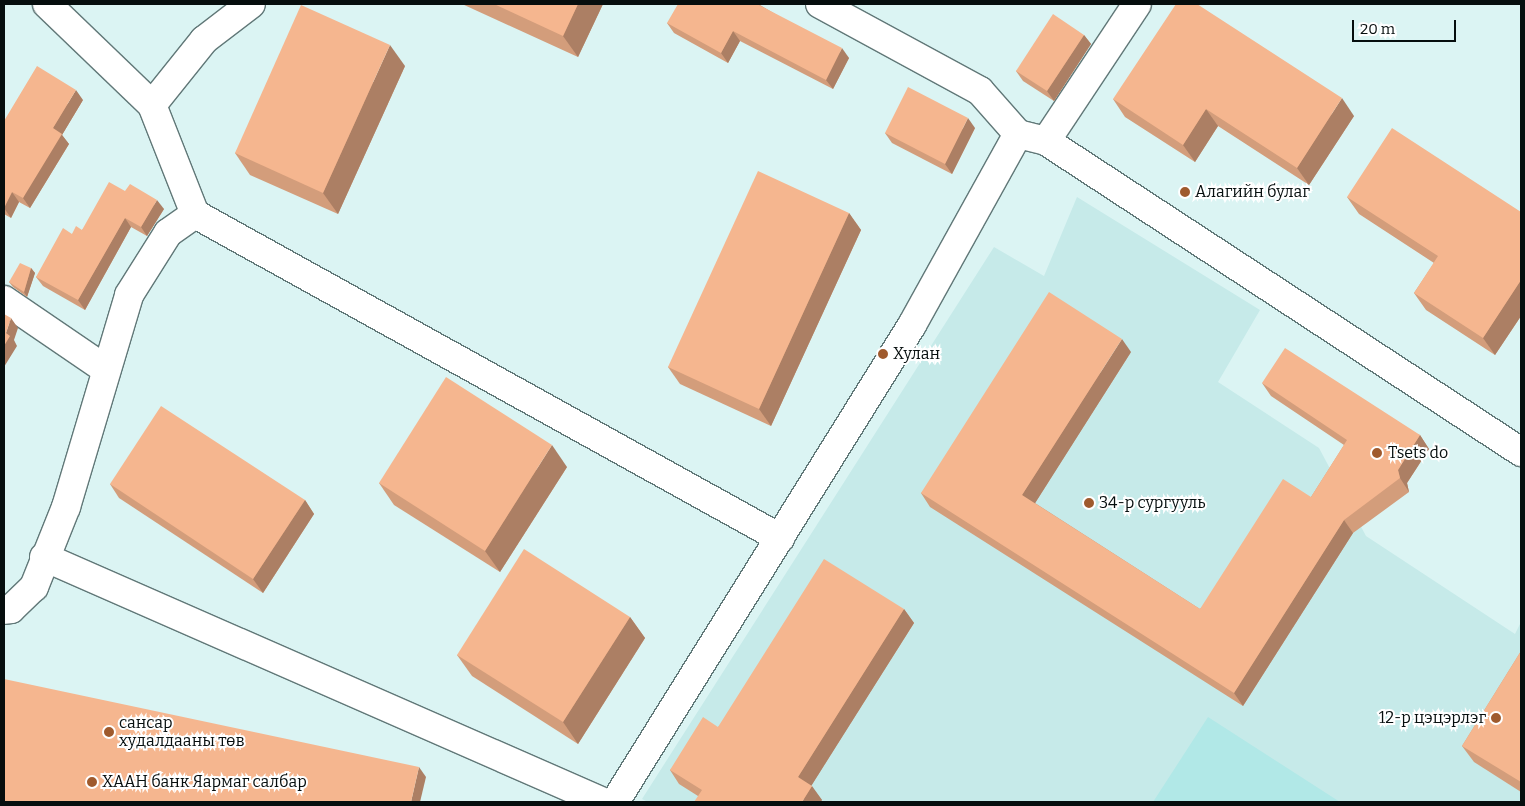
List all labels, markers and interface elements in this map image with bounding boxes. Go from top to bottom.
scale bar [1355,10,1459,42]
text: 20 m [1360,20,1395,38]
place label: Алагийн булаг [1195,182,1310,202]
marker: Алагийн булаг [1179,186,1191,198]
place label: Хулан [893,344,940,364]
marker: Хулан [877,348,889,360]
place label: Tsets do [1388,443,1448,463]
marker: Tsets do [1370,446,1384,460]
place label: 34-р сургууль [1099,493,1205,513]
marker: 34-р сургууль [1083,497,1095,509]
place label: 12-р цэцэрлэг [1379,708,1486,728]
marker: 12-р цэцэрлэг [1490,712,1502,724]
place label: сансар худалдааны төв [119,713,245,751]
marker: сансар худалдааны төв [103,726,115,738]
place label: ХААН банк Яармаг салбар [102,772,307,792]
marker: ХААН банк Яармаг салбар [86,776,98,788]

